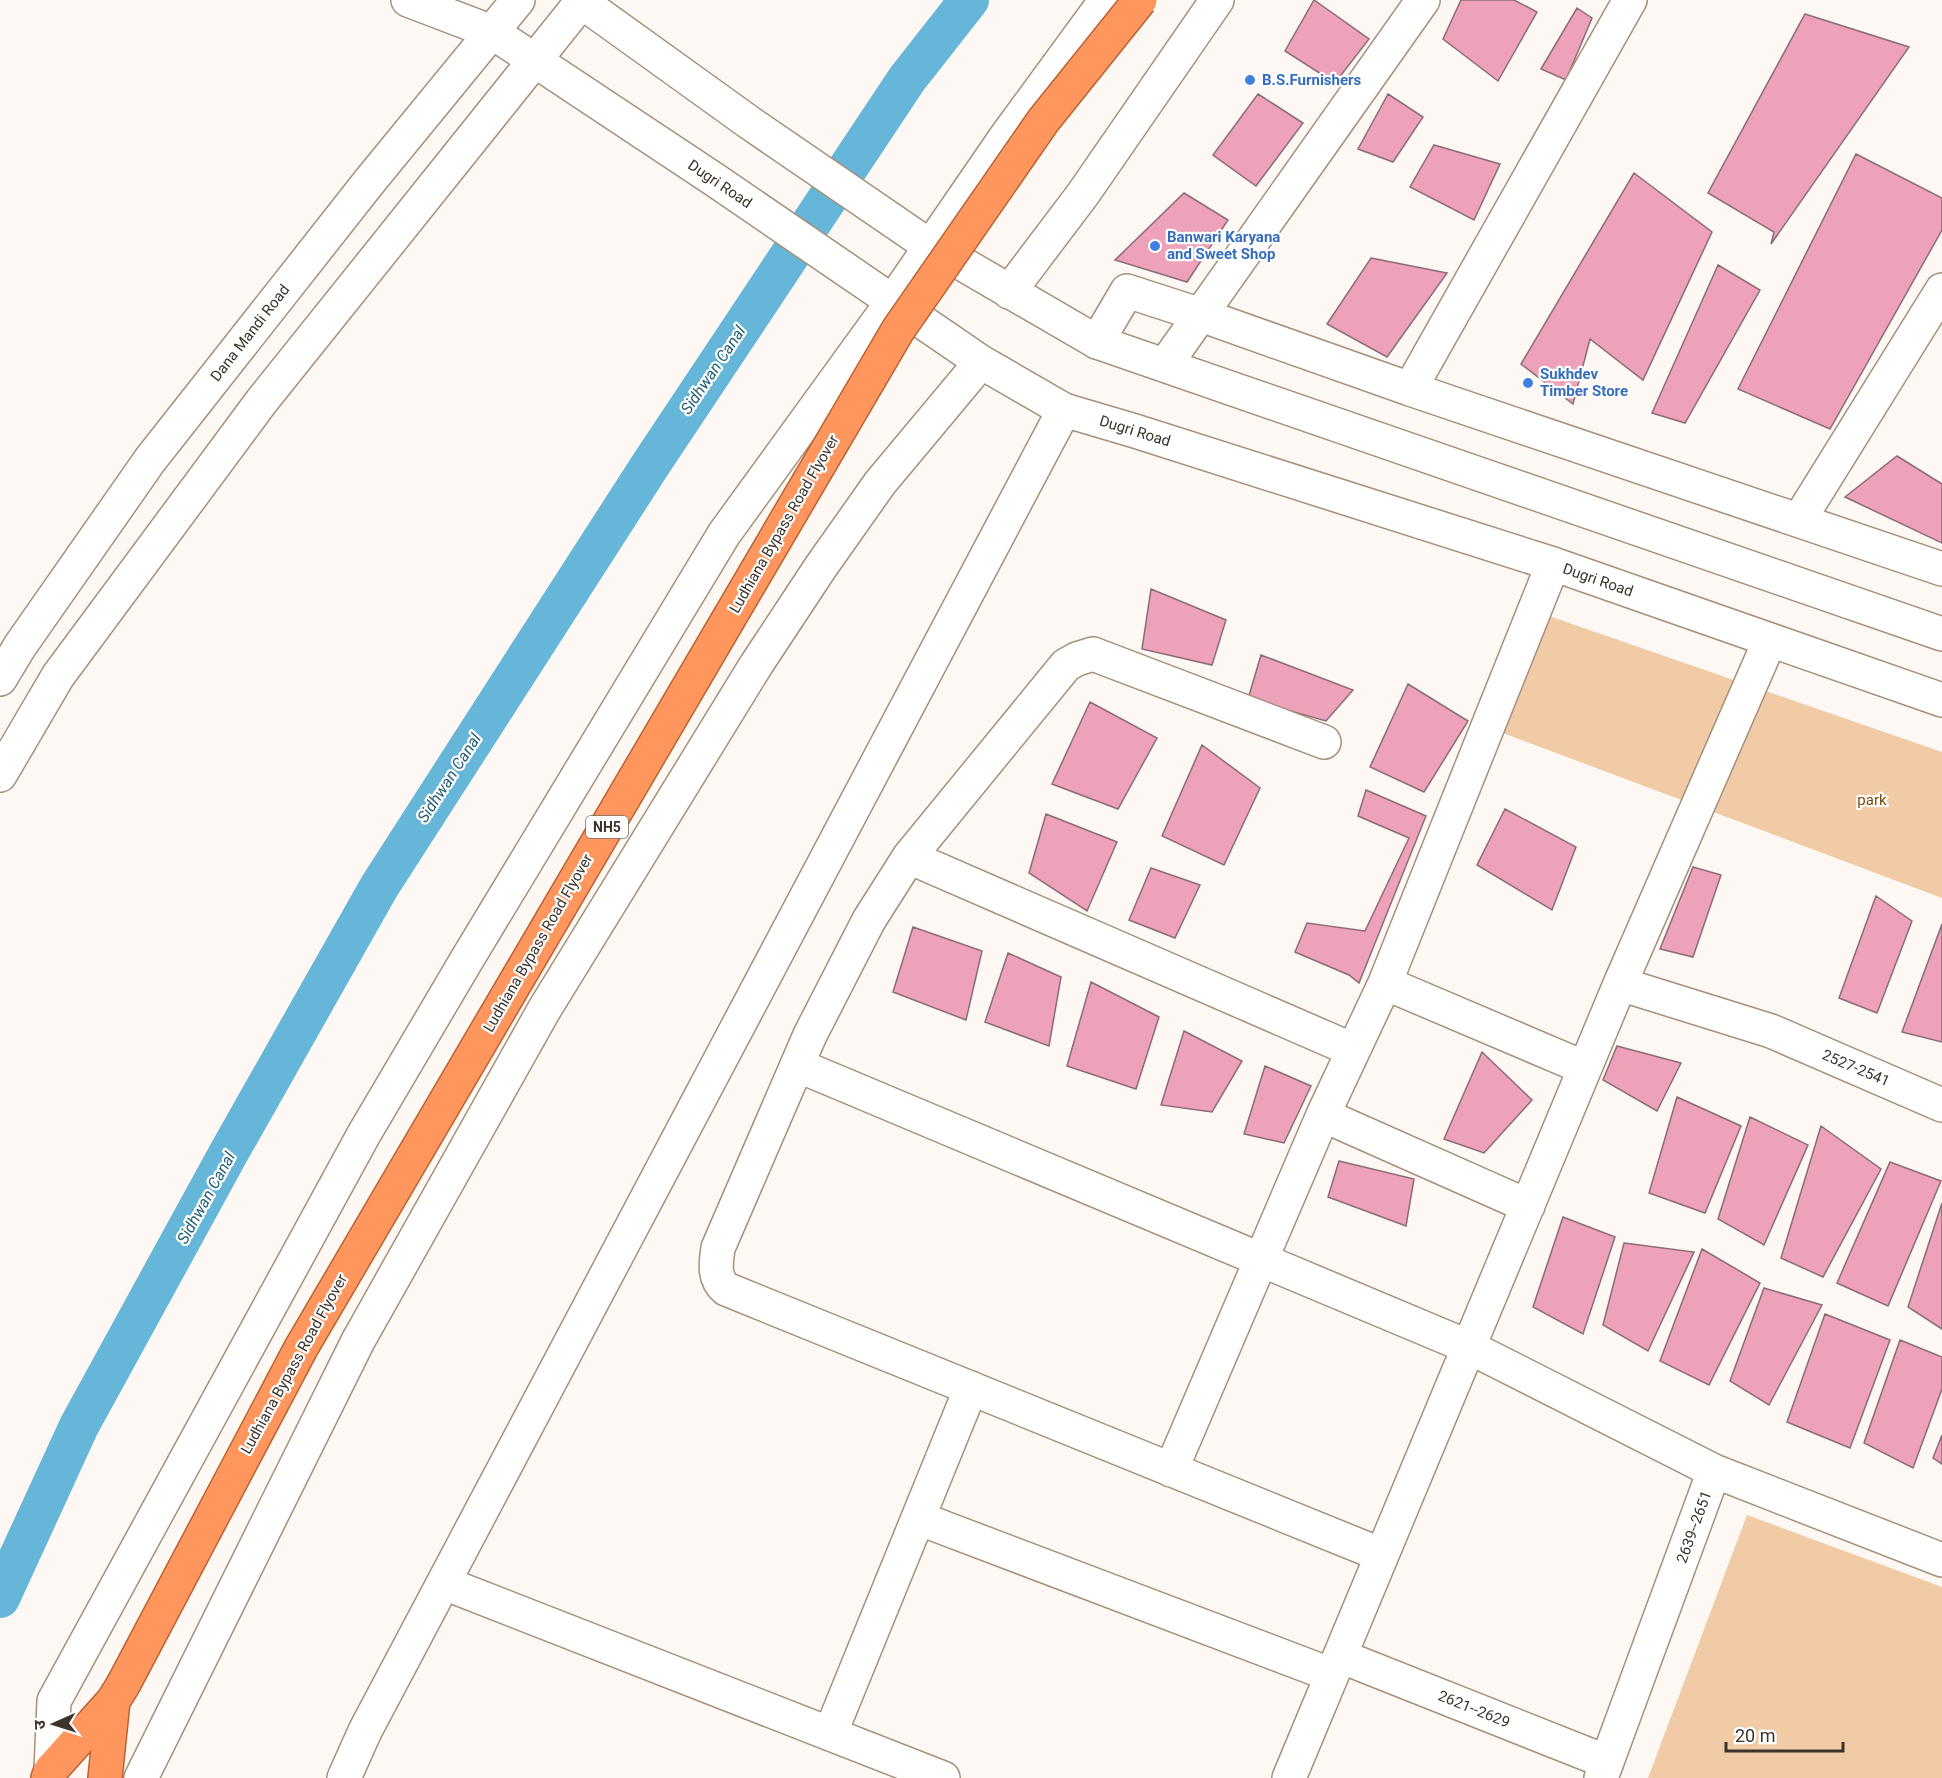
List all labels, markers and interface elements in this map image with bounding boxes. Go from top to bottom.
place label: B.S.Furnishers [1262,71,1362,89]
marker: B.S.Furnishers [1243,73,1257,87]
street label: Dugri Road [685,156,755,212]
place label: Banwari Karyana and Sweet Shop [1167,228,1280,263]
marker: Banwari Karyana and Sweet Shop [1148,239,1162,253]
street label: Dana Mandi Road [207,281,293,385]
water label: Sidhwan Canal [677,322,750,418]
place label: Sukhdev Timber Store [1540,365,1628,400]
marker: Sukhdev Timber Store [1521,376,1535,390]
street label: Dugri Road [1097,412,1173,450]
street label: Ludhiana Bypass Road Flyover [726,432,842,616]
street label: Dugri Road [1560,560,1636,600]
water label: Sidhwan Canal [413,730,485,826]
park label: park [1857,791,1887,809]
road number: NH5 [586,816,628,838]
street label: Ludhiana Bypass Road Flyover [480,851,596,1035]
street label: 2527-2541 [1820,1046,1892,1090]
water label: Sidhwan Canal [173,1148,239,1247]
street label: Ludhiana Bypass Road Flyover [237,1271,351,1457]
street label: 2639--2651 [1673,1488,1715,1566]
street label: 2621--2629 [1436,1686,1512,1732]
north arrow [24,1694,84,1754]
scale bar [1726,1715,1843,1753]
text: उ [30,1719,49,1730]
text: 20 m [1735,1725,1775,1746]

